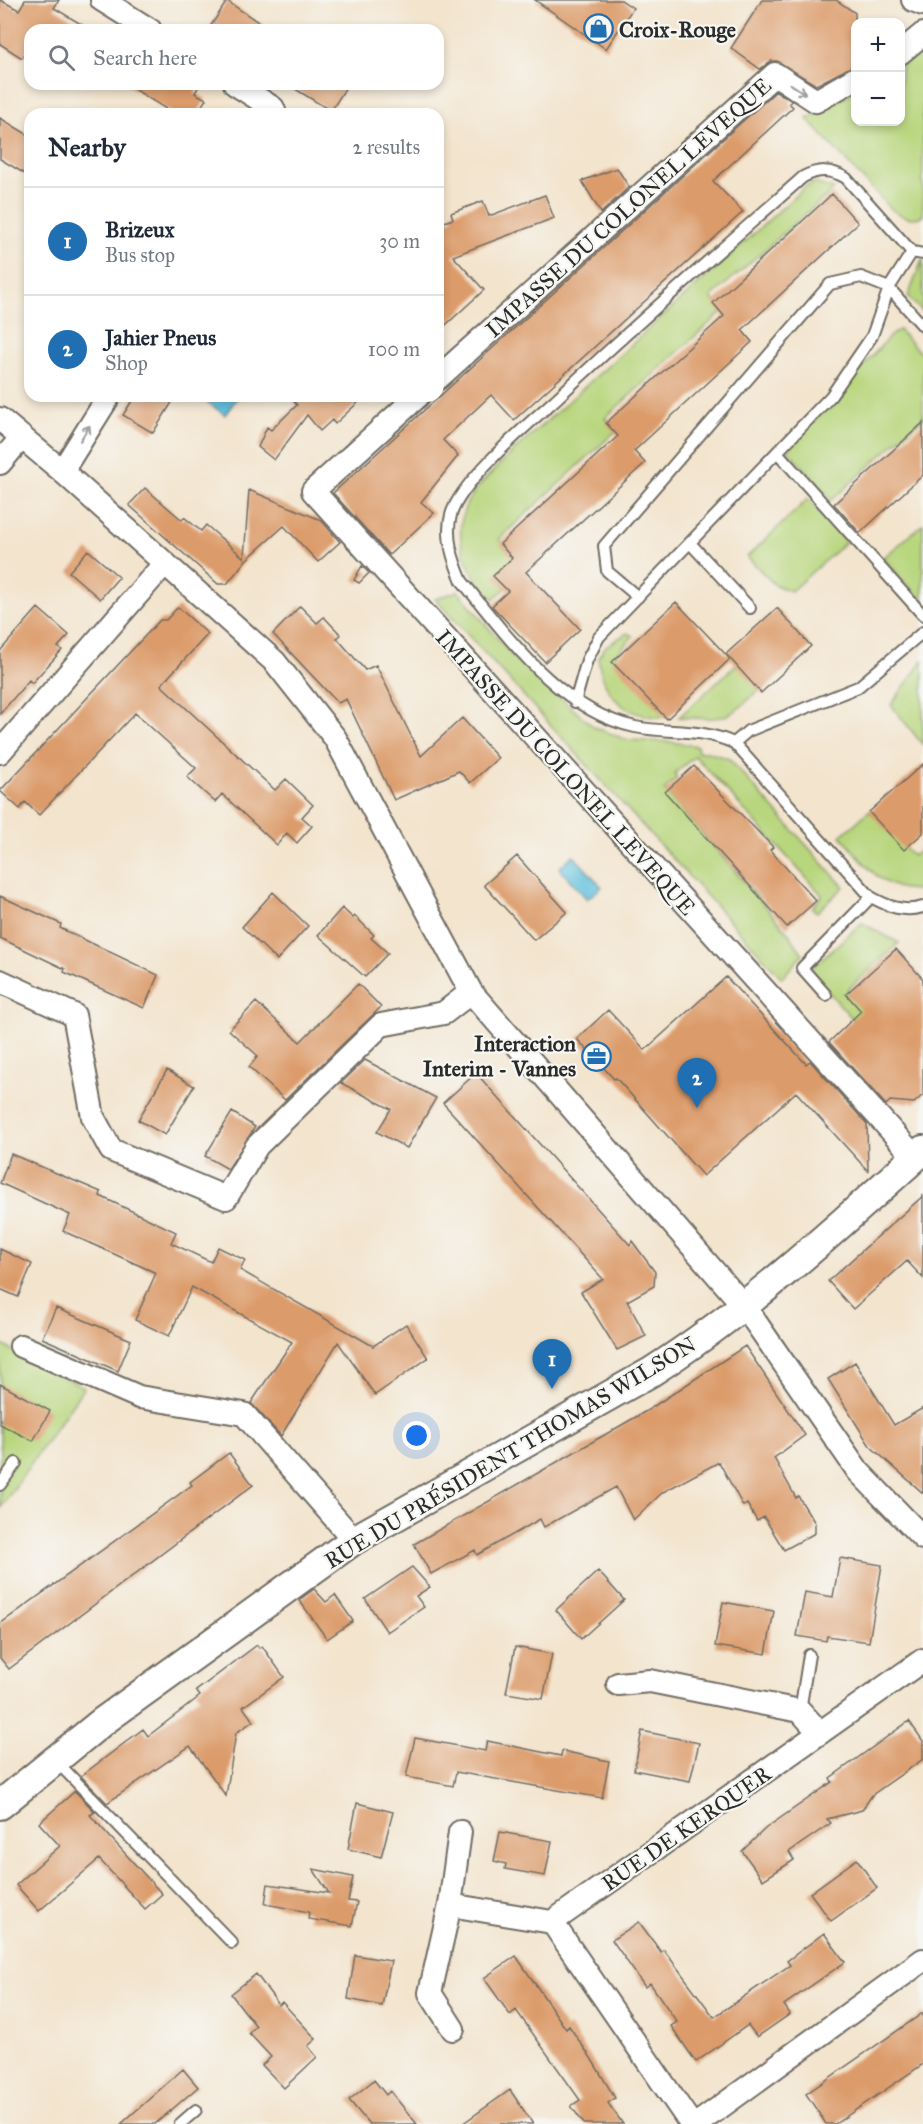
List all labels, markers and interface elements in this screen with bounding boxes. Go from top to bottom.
shop icon: Croix-Rouge [582,13,614,45]
place label: Croix-Rouge [619,16,736,43]
map controls [851,18,905,126]
button: + [851,18,905,72]
search box [24,24,444,90]
icon: search [45,41,78,74]
text: Search here [93,44,197,71]
street label: IMPASSE DU COLONEL LEVEQUE [480,72,777,343]
button: − [851,72,905,126]
one-way arrow [789,83,806,95]
text: Nearby [48,131,126,163]
text: 2 results [352,135,420,159]
text: Brizeux [105,216,175,243]
text: 1 [64,229,71,253]
text: 30 m [379,229,420,253]
text: Bus stop [105,243,175,267]
text: Jahier Pneus [105,324,216,351]
text: 2 [63,337,72,361]
text: 100 m [368,337,420,361]
text: Shop [105,351,148,375]
one-way arrow [80,425,92,442]
street label: IMPASSE DU COLONEL LEVEQUE [430,624,701,921]
place label: Interaction Interim - Vannes [423,1030,576,1082]
office icon: Interaction Interim - Vannes [581,1040,613,1072]
pin: 2 [678,1058,716,1108]
street label: RUE DU PRÉSIDENT THOMAS WILSON [320,1330,701,1574]
pin: 1 [532,1340,572,1389]
your location [402,1421,431,1450]
street label: RUE DE KERQUER [596,1760,777,1897]

